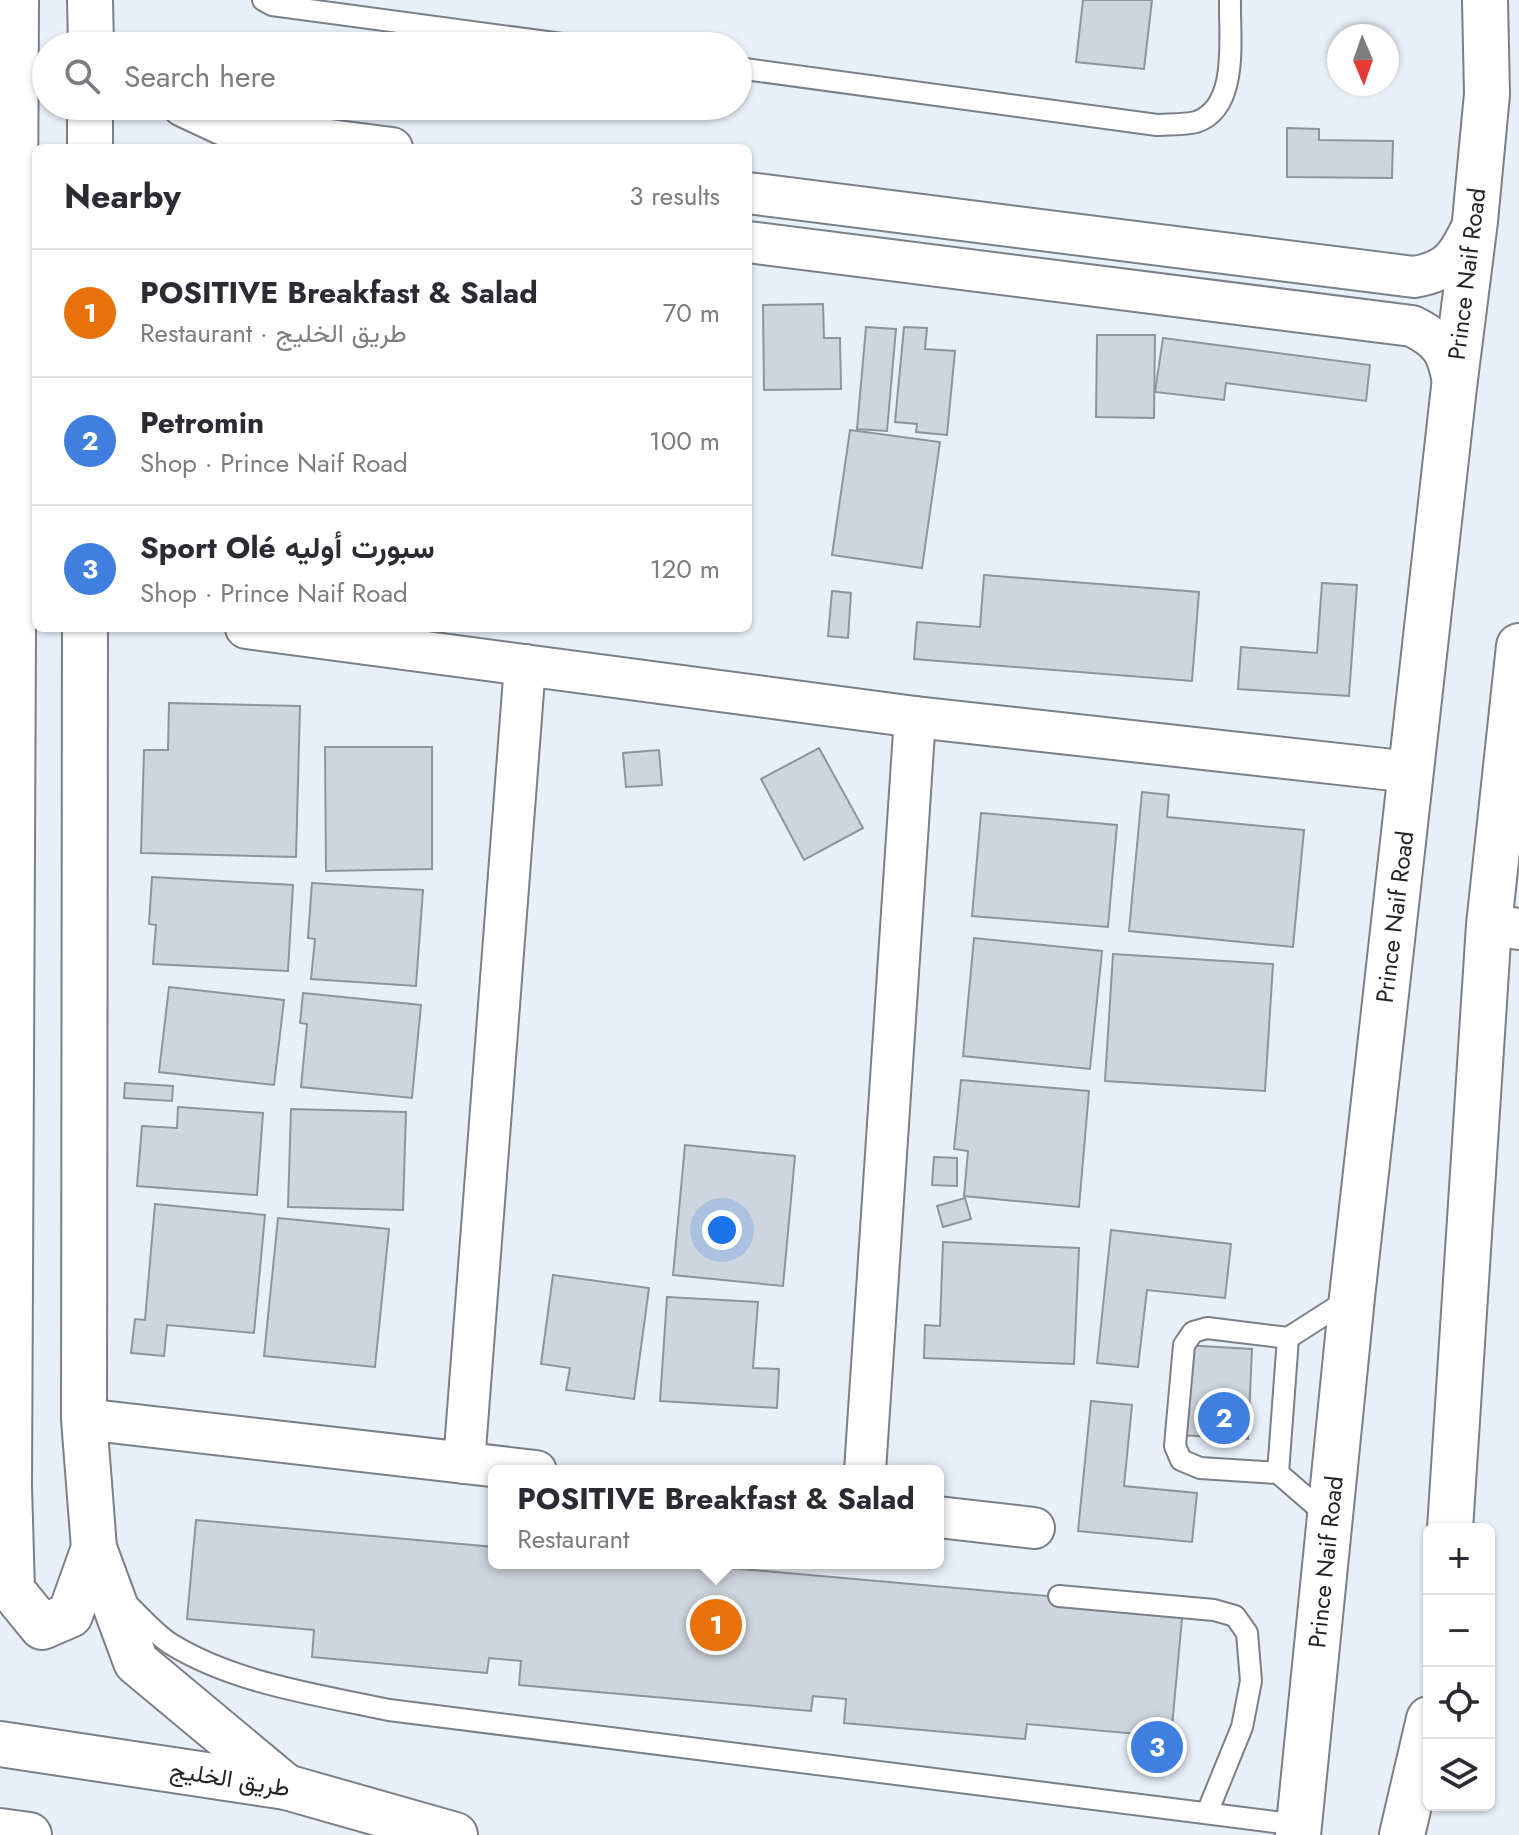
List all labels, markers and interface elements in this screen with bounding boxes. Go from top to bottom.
north arrow [1327,24,1399,96]
search box [32,32,752,120]
icon: search [60,54,104,98]
text: Search here [124,55,276,98]
text: Nearby [64,172,181,221]
text: 3 results [629,177,720,215]
street label: Prince Naif Road [1439,186,1494,362]
text: POSITIVE Breakfast & Salad [140,271,538,314]
text: 1 [83,294,97,332]
text: 70 m [663,294,720,332]
text: Restaurant · طريق الخليج [140,314,407,352]
text: Petromin [140,401,264,444]
text: 2 [81,422,99,460]
text: 100 m [649,422,720,460]
text: Shop · Prince Naif Road [140,444,408,482]
text: Sport Olé سبورت أوليه [140,526,435,569]
text: 3 [82,550,98,588]
text: 120 m [650,550,720,588]
text: Shop · Prince Naif Road [140,574,408,612]
street label: Prince Naif Road [1367,829,1422,1005]
your location [702,1210,742,1250]
pin: 2 [1198,1388,1250,1448]
popup [488,1465,944,1569]
street label: Prince Naif Road [1299,1474,1352,1650]
text: POSITIVE Breakfast & Salad [517,1477,915,1520]
text: Restaurant [517,1520,629,1558]
map controls [1423,1523,1495,1811]
button: + [1423,1523,1495,1595]
pin: 1 [690,1595,742,1655]
button: − [1423,1595,1495,1667]
button: locate [1423,1667,1495,1739]
pin: 3 [1131,1717,1183,1777]
button: layers [1423,1739,1495,1811]
street label: طريق الخليج [168,1752,293,1805]

